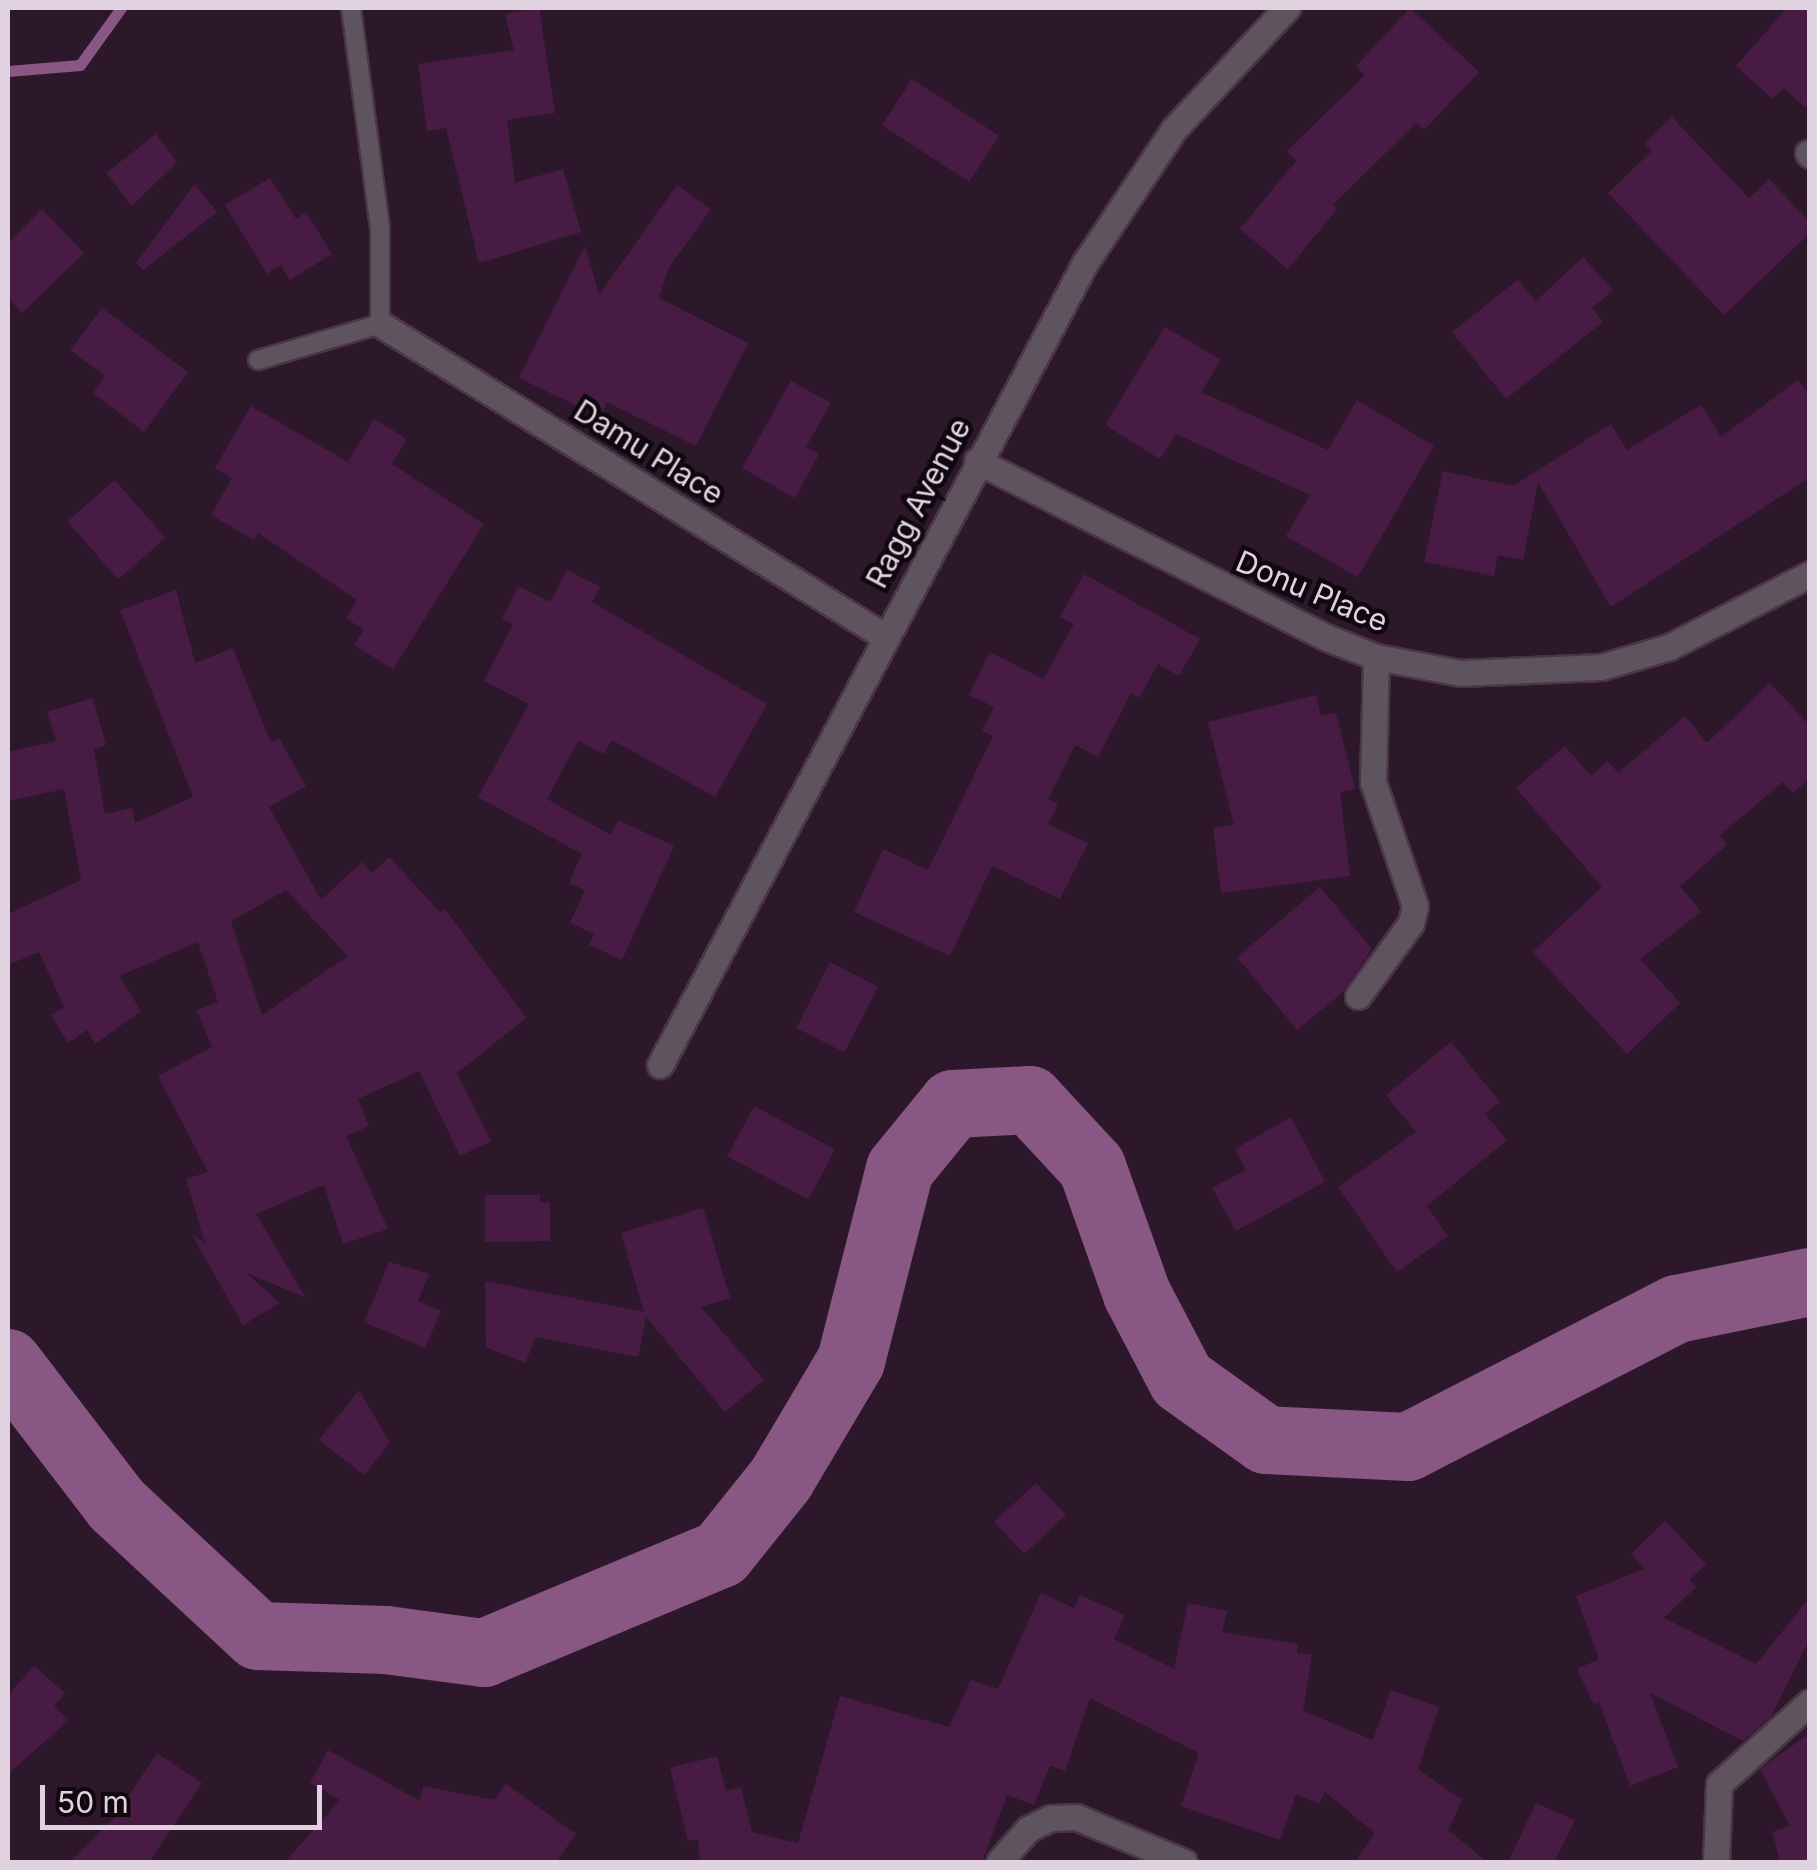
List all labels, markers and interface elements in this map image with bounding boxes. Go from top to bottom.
street label: Damu Place [568,392,730,512]
street label: Ragg Avenue [858,412,978,594]
street label: Donu Place [1231,543,1393,639]
scale bar [45,1765,328,1827]
text: 50 m [57,1784,129,1820]

